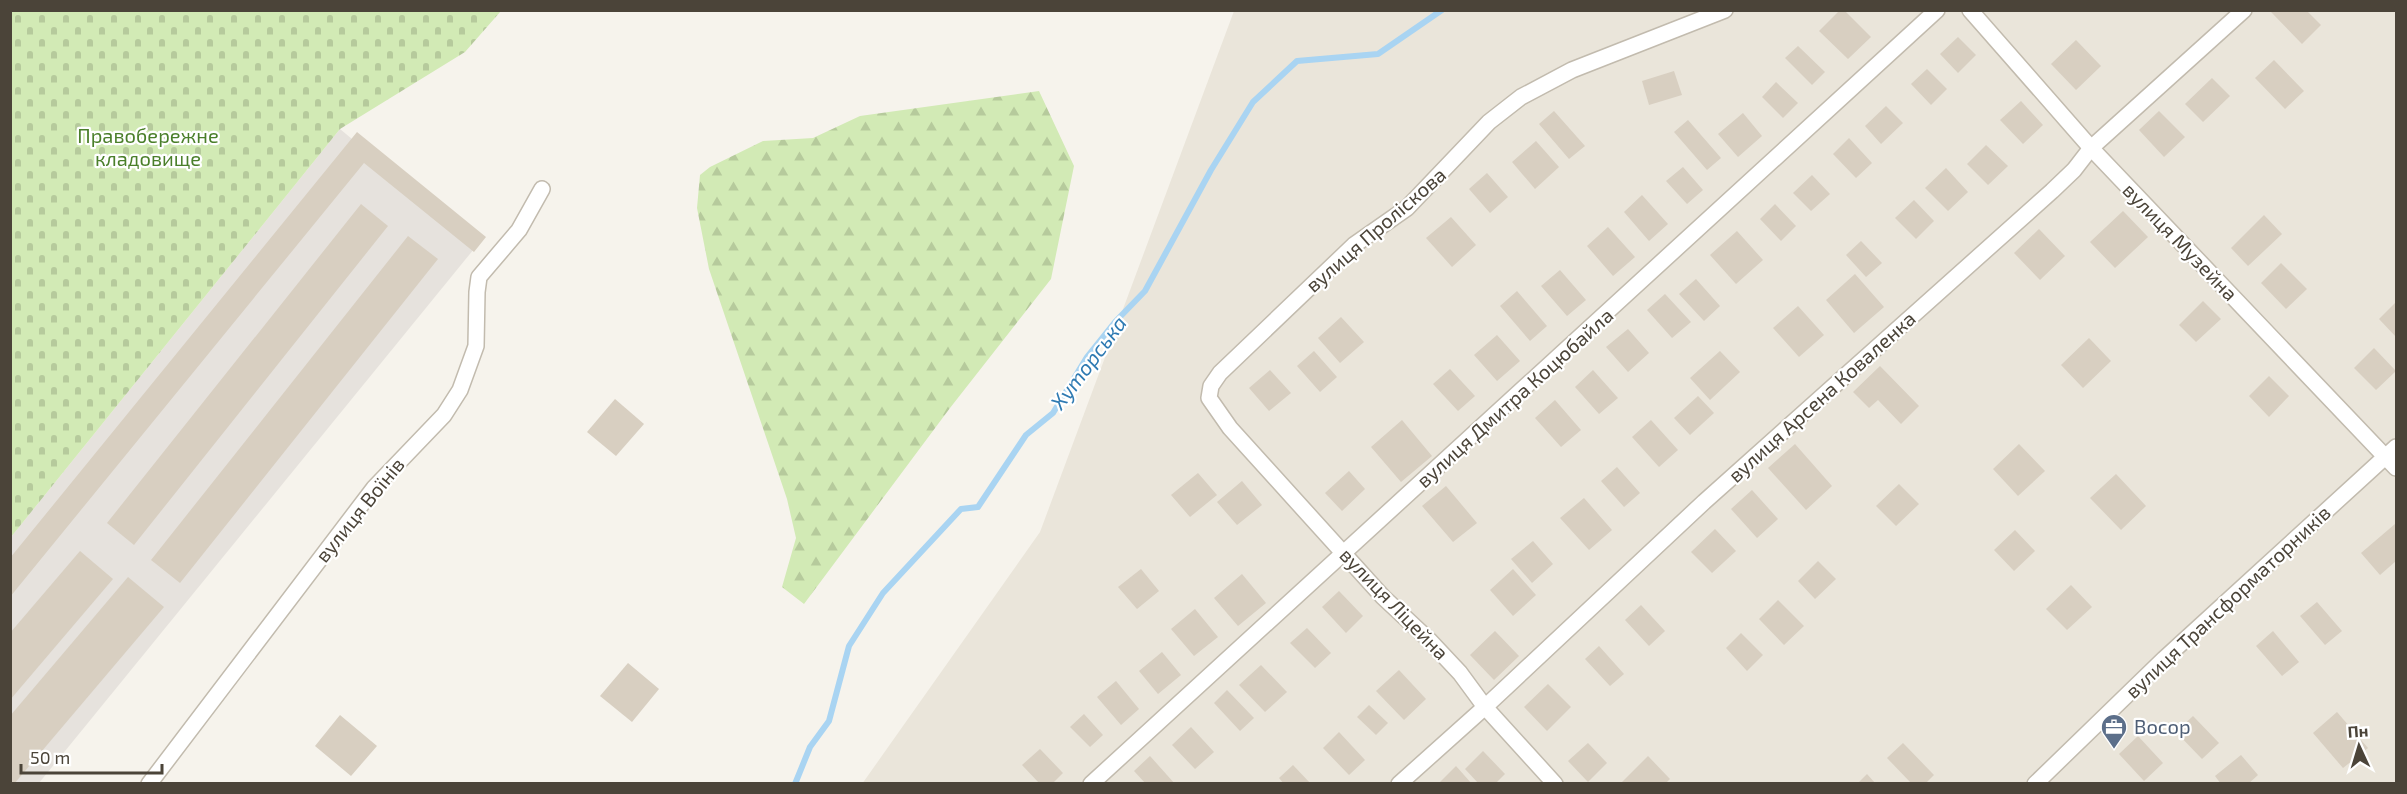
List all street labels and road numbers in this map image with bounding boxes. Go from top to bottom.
street label: вулиця Проліскова [1300,162,1451,297]
street label: вулиця Музейна [2118,177,2243,306]
street label: вулиця Дмитра Коцюбайла [1411,303,1618,493]
street label: вулиця Арсена Коваленка [1723,306,1921,487]
street label: вулиця Воїнів [310,452,410,567]
street label: вулиця Трансформаторників [2120,500,2335,703]
street label: вулиця Ліцейна [1335,542,1454,665]

